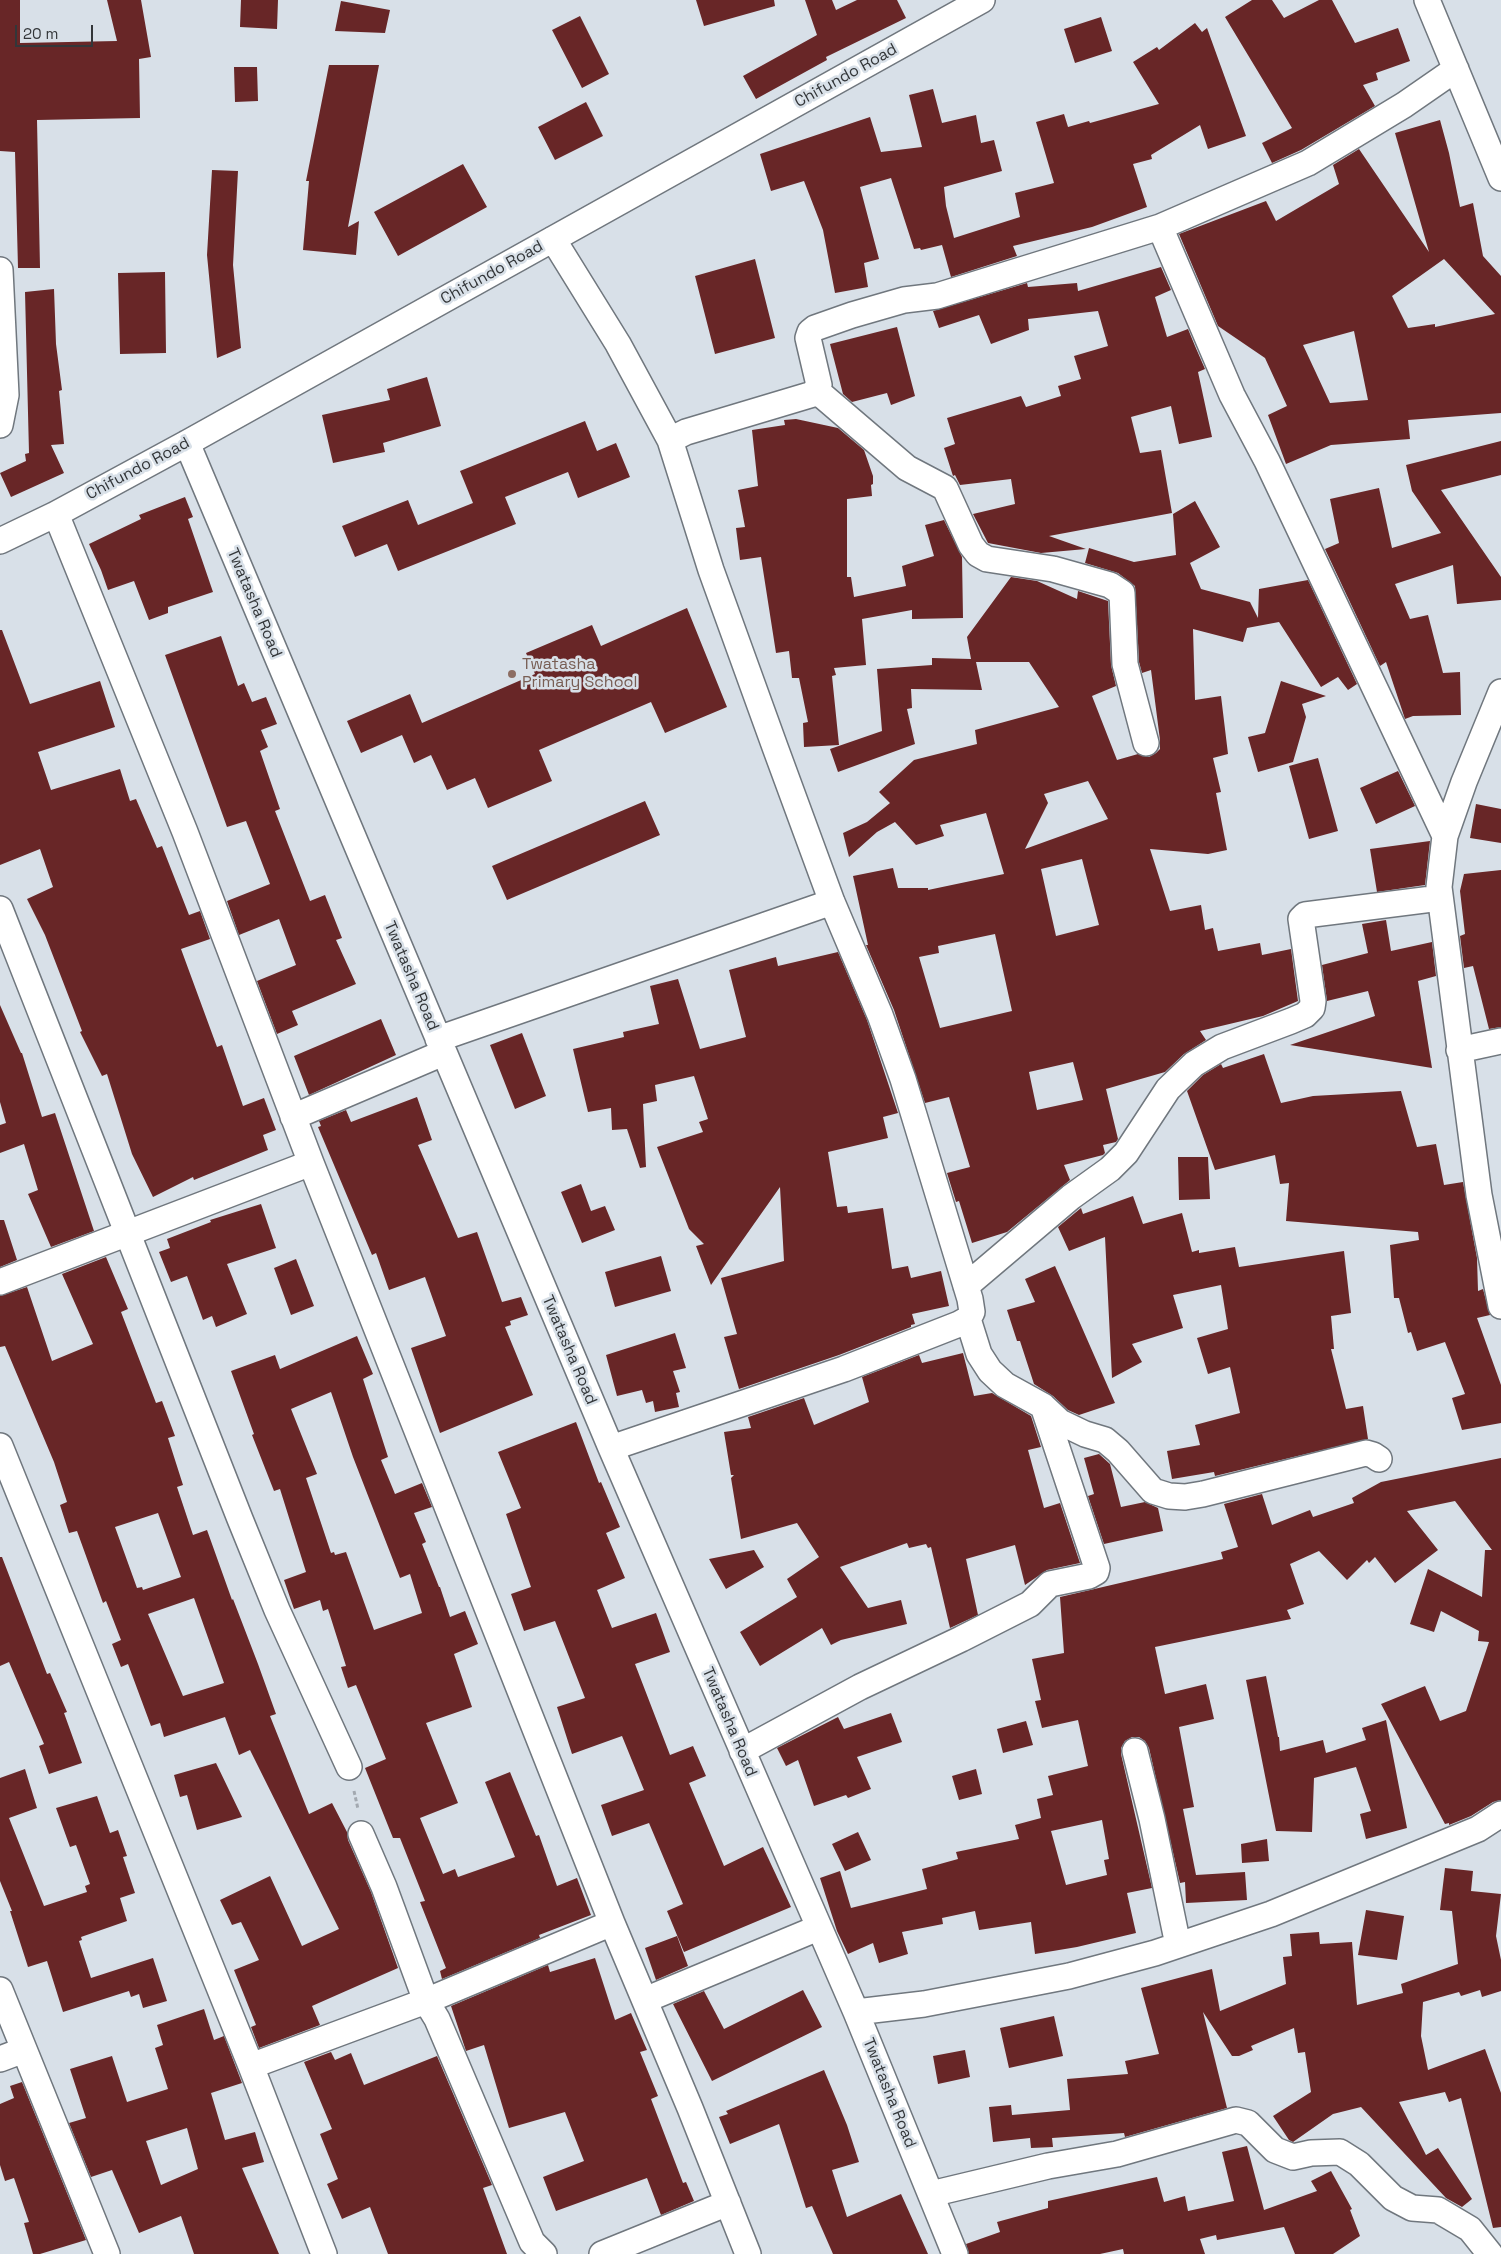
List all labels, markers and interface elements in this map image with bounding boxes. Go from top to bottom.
scale bar [18,15,95,47]
text: 20 m [23,24,58,43]
street label: Chifundo Road [791,40,901,112]
street label: Chifundo Road [437,237,547,309]
street label: Chifundo Road [83,434,193,504]
street label: Twatasha Road [222,545,286,661]
place label: Twatasha Primary School [522,655,637,693]
marker: Twatasha Primary School [506,668,518,680]
street label: Twatasha Road [379,918,443,1034]
street label: Twatasha Road [537,1292,601,1408]
street label: Twatasha Road [697,1664,761,1780]
street label: Twatasha Road [858,2035,920,2151]

